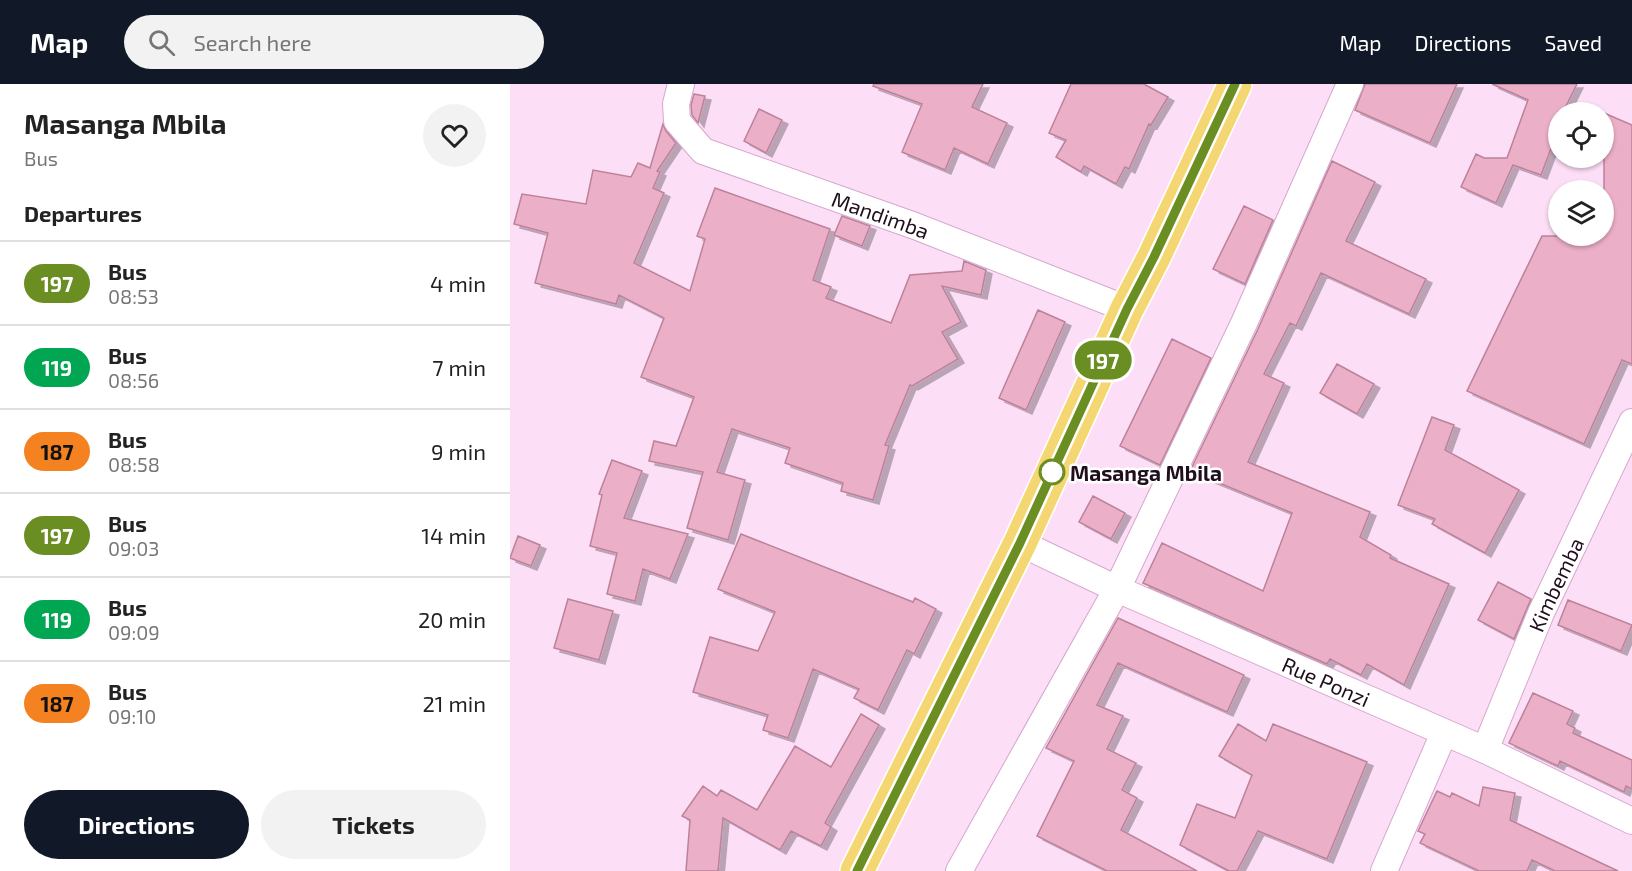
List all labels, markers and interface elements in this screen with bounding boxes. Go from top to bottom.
search box [124,15,544,69]
text: Map [30,25,88,59]
icon: search [145,26,178,59]
text: Search here [193,29,312,55]
text: Map [1339,30,1382,55]
text: Directions [1415,30,1511,55]
text: Saved [1544,30,1602,55]
map controls [1548,102,1614,246]
button: locate [1548,102,1614,168]
button: heart [423,104,486,167]
text: Masanga Mbila [24,106,227,140]
text: Bus [24,146,58,170]
button: layers [1548,180,1614,246]
street label: Mandimba [829,185,933,243]
text: Departures [24,200,142,226]
text: Bus [108,258,147,284]
text: 4 min [430,270,486,296]
text: 197 [41,271,73,296]
text: 08:53 [108,284,159,308]
line badge: 197 [1068,340,1138,380]
text: Bus [108,342,147,368]
text: 197 [1087,348,1119,373]
text: 7 min [432,354,486,380]
text: 119 [42,355,72,380]
text: 08:56 [108,368,159,392]
text: Bus [108,426,147,452]
text: 9 min [431,438,486,464]
text: 187 [40,439,74,464]
text: 08:58 [108,452,160,476]
marker: Masanga Mbila [1039,459,1065,485]
place label: Masanga Mbila [1070,460,1222,485]
text: Bus [108,510,147,536]
text: 14 min [421,522,486,548]
text: 197 [41,523,73,548]
street label: Kimbemba [1522,533,1588,635]
text: 09:03 [108,536,159,560]
text: Bus [108,594,147,620]
text: 20 min [418,606,486,632]
text: 119 [42,607,72,632]
text: 09:09 [108,620,160,644]
street label: Rue Ponzi [1279,650,1374,711]
text: Bus [108,678,147,704]
text: 21 min [422,690,486,716]
text: 187 [40,691,74,716]
text: 09:10 [108,704,156,728]
button: Directions [24,790,249,859]
button: Tickets [261,790,486,859]

